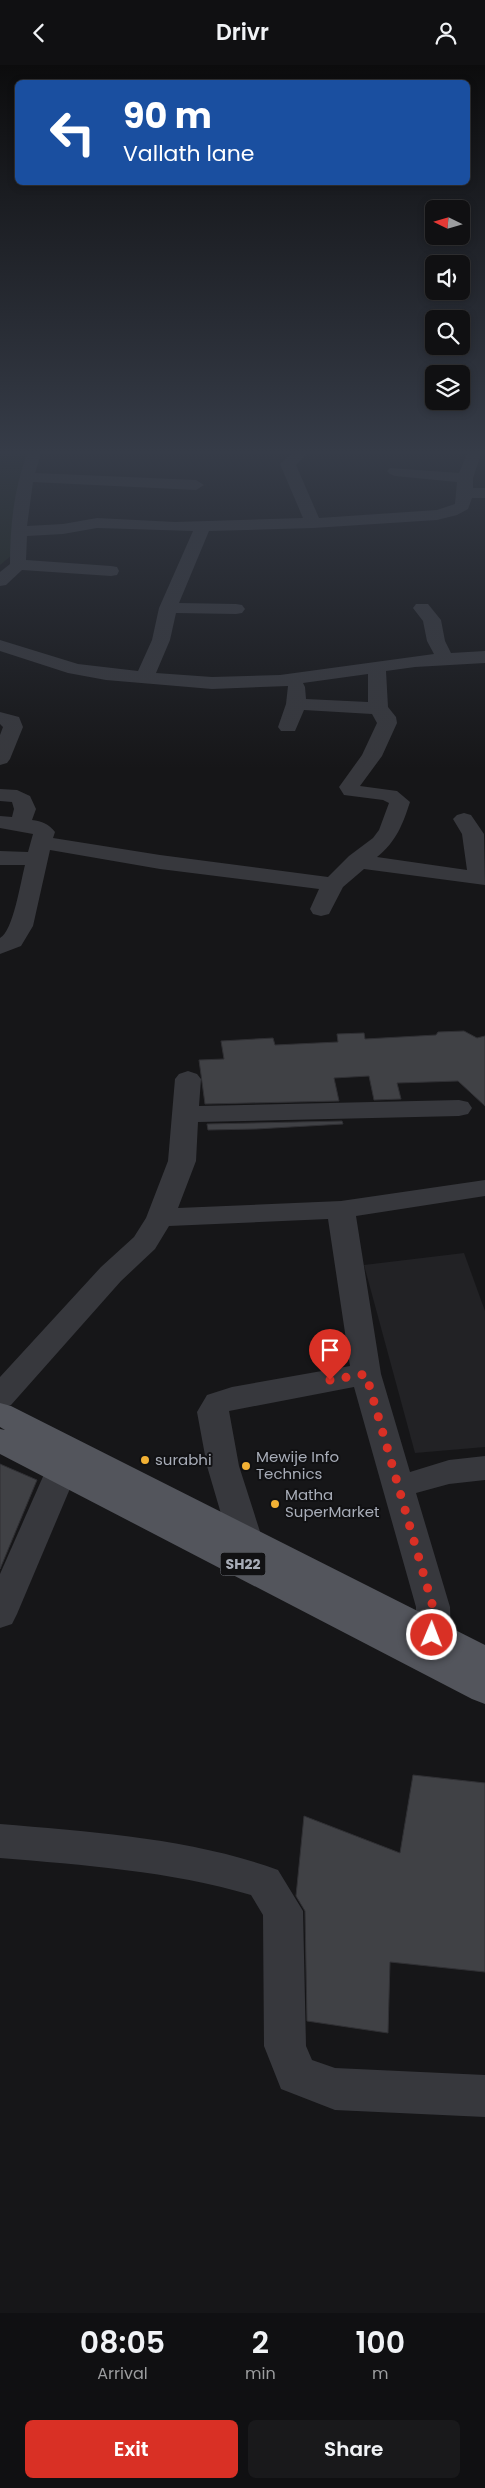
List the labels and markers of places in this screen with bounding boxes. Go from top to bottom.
pin [309,1329,351,1380]
place label: Mewije Info Technics [256,1446,339,1484]
place label: surabhi [155,1449,212,1470]
marker: surabhi [139,1454,151,1466]
marker: Mewije Info Technics [240,1460,252,1472]
place label: Matha SuperMarket [285,1484,380,1522]
marker: Matha SuperMarket [269,1498,281,1510]

